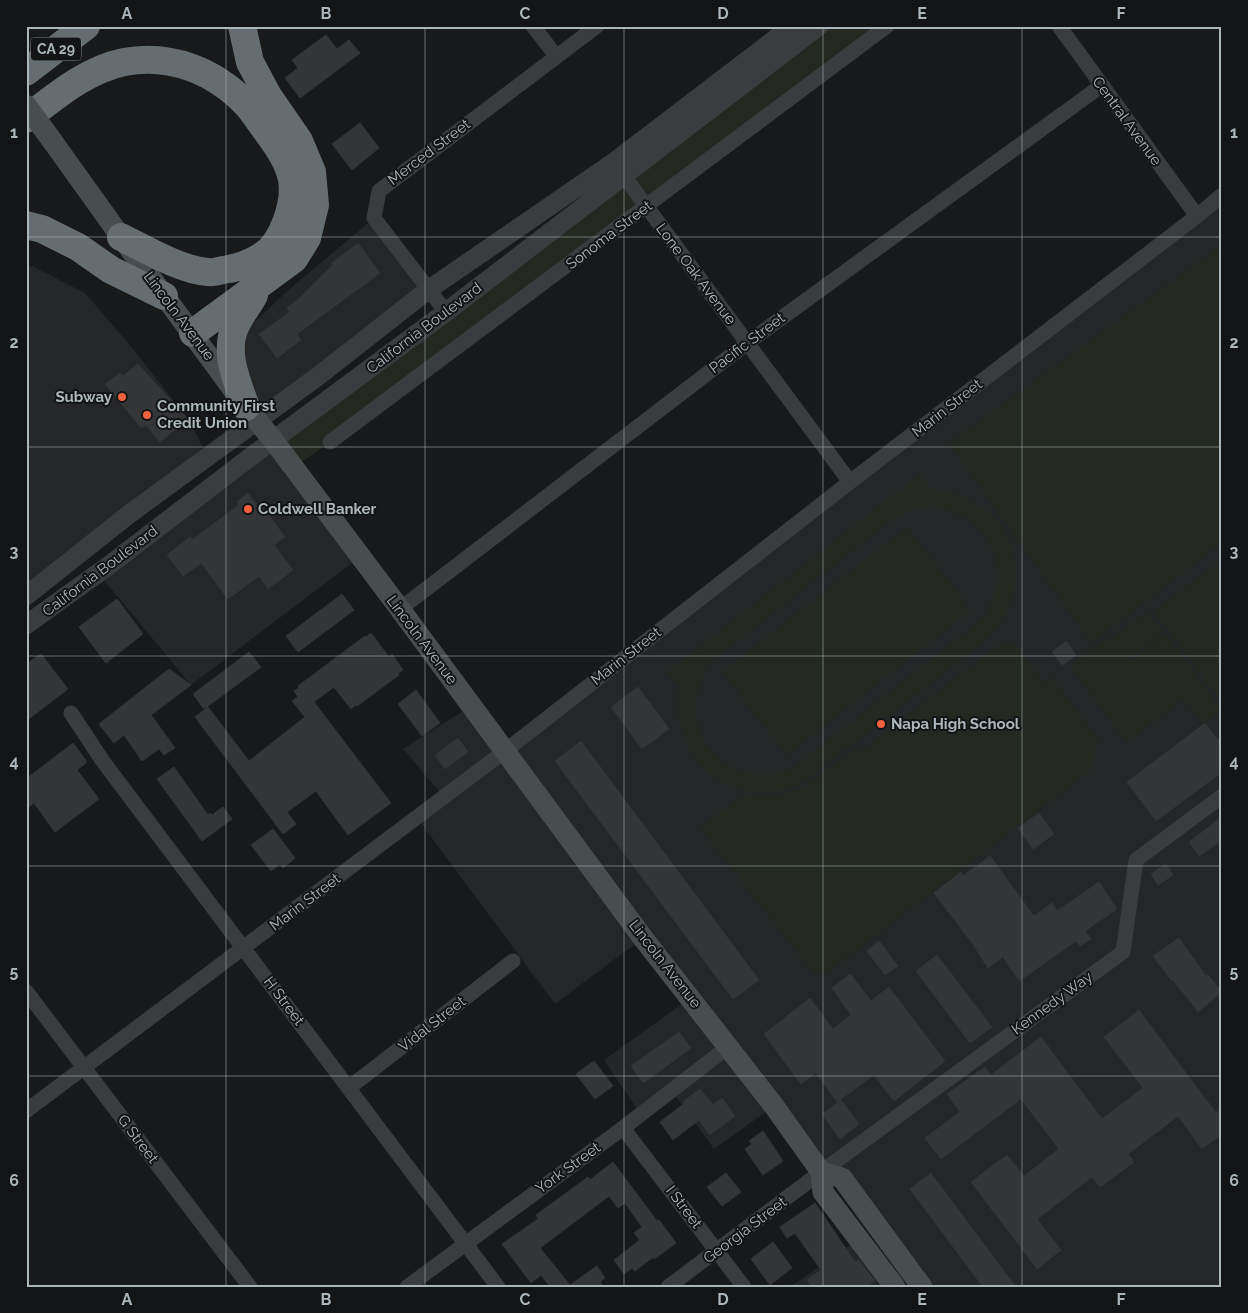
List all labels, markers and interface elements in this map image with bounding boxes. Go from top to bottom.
text: A [122,4,133,23]
text: B [321,4,332,23]
text: C [520,4,531,23]
text: D [717,4,729,23]
text: E [917,4,927,23]
text: F [1116,4,1126,23]
road number: CA 29 [31,38,81,61]
street label: Central Avenue [1089,73,1165,169]
street label: Merced Street [384,115,474,189]
text: 1 [10,123,18,142]
text: 1 [1230,123,1238,142]
street label: Sonoma Street [562,197,656,273]
street label: Lone Oak Avenue [652,220,740,328]
street label: Lincoln Avenue [140,268,218,364]
street label: California Boulevard [363,279,485,377]
street label: Pacific Street [706,309,788,377]
text: 2 [9,333,19,352]
text: 2 [1229,333,1239,352]
street label: Marin Street [908,375,986,441]
place label: Subway [55,388,113,406]
marker: Subway [116,391,128,403]
place label: Community First Credit Union [157,397,275,432]
marker: Community First Credit Union [141,409,153,421]
place label: Coldwell Banker [258,500,377,518]
marker: Coldwell Banker [242,503,254,515]
street label: California Boulevard [39,522,161,620]
text: 3 [10,542,19,561]
text: 3 [1230,542,1239,561]
street label: Lincoln Avenue [383,592,461,688]
street label: Marin Street [587,623,665,689]
place label: Napa High School [891,715,1020,733]
marker: Napa High School [875,718,887,730]
text: 4 [9,752,19,771]
text: 4 [1229,752,1239,771]
street label: Marin Street [266,870,344,934]
street label: Lincoln Avenue [625,916,705,1012]
text: 5 [10,962,19,981]
text: 5 [1230,962,1239,981]
street label: Kennedy Way [1008,968,1096,1038]
street label: H Street [260,973,308,1029]
street label: Vidal Street [395,992,469,1056]
street label: G Street [114,1111,162,1167]
street label: York Street [532,1138,604,1198]
text: 6 [9,1171,19,1190]
text: 6 [1229,1171,1239,1190]
street label: I Street [662,1182,706,1232]
street label: Georgia Street [700,1193,790,1267]
text: A [122,1290,133,1309]
text: B [321,1290,332,1309]
text: C [520,1290,531,1309]
text: D [717,1290,729,1309]
text: E [917,1290,927,1309]
text: F [1116,1290,1126,1309]

